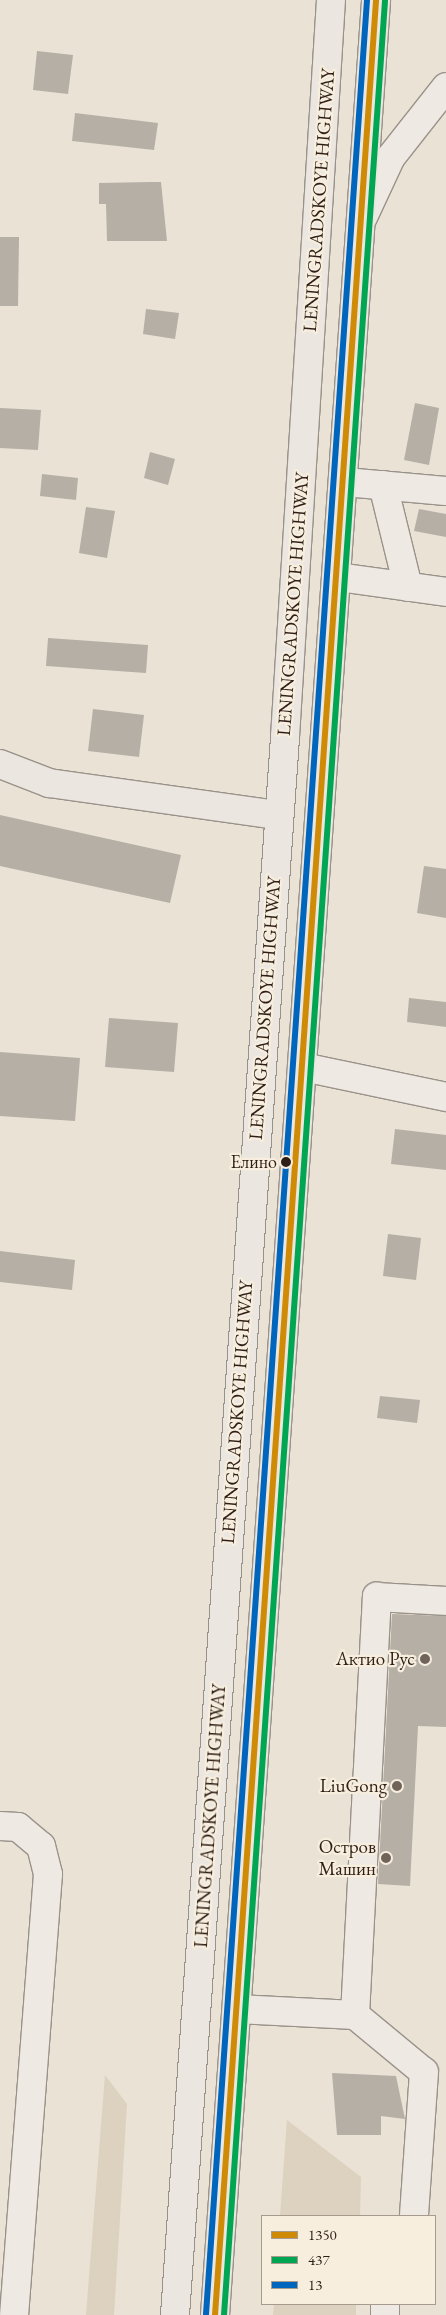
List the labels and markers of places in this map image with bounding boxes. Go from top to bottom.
place label: Елино [230,1151,277,1173]
marker: Елино [281,1157,291,1167]
place label: Актио Рус [336,1648,415,1670]
marker: Актио Рус [419,1653,431,1665]
place label: LiuGong [320,1775,387,1797]
marker: LiuGong [391,1780,403,1792]
place label: Остров Машин [319,1836,376,1880]
marker: Остров Машин [380,1852,392,1864]

